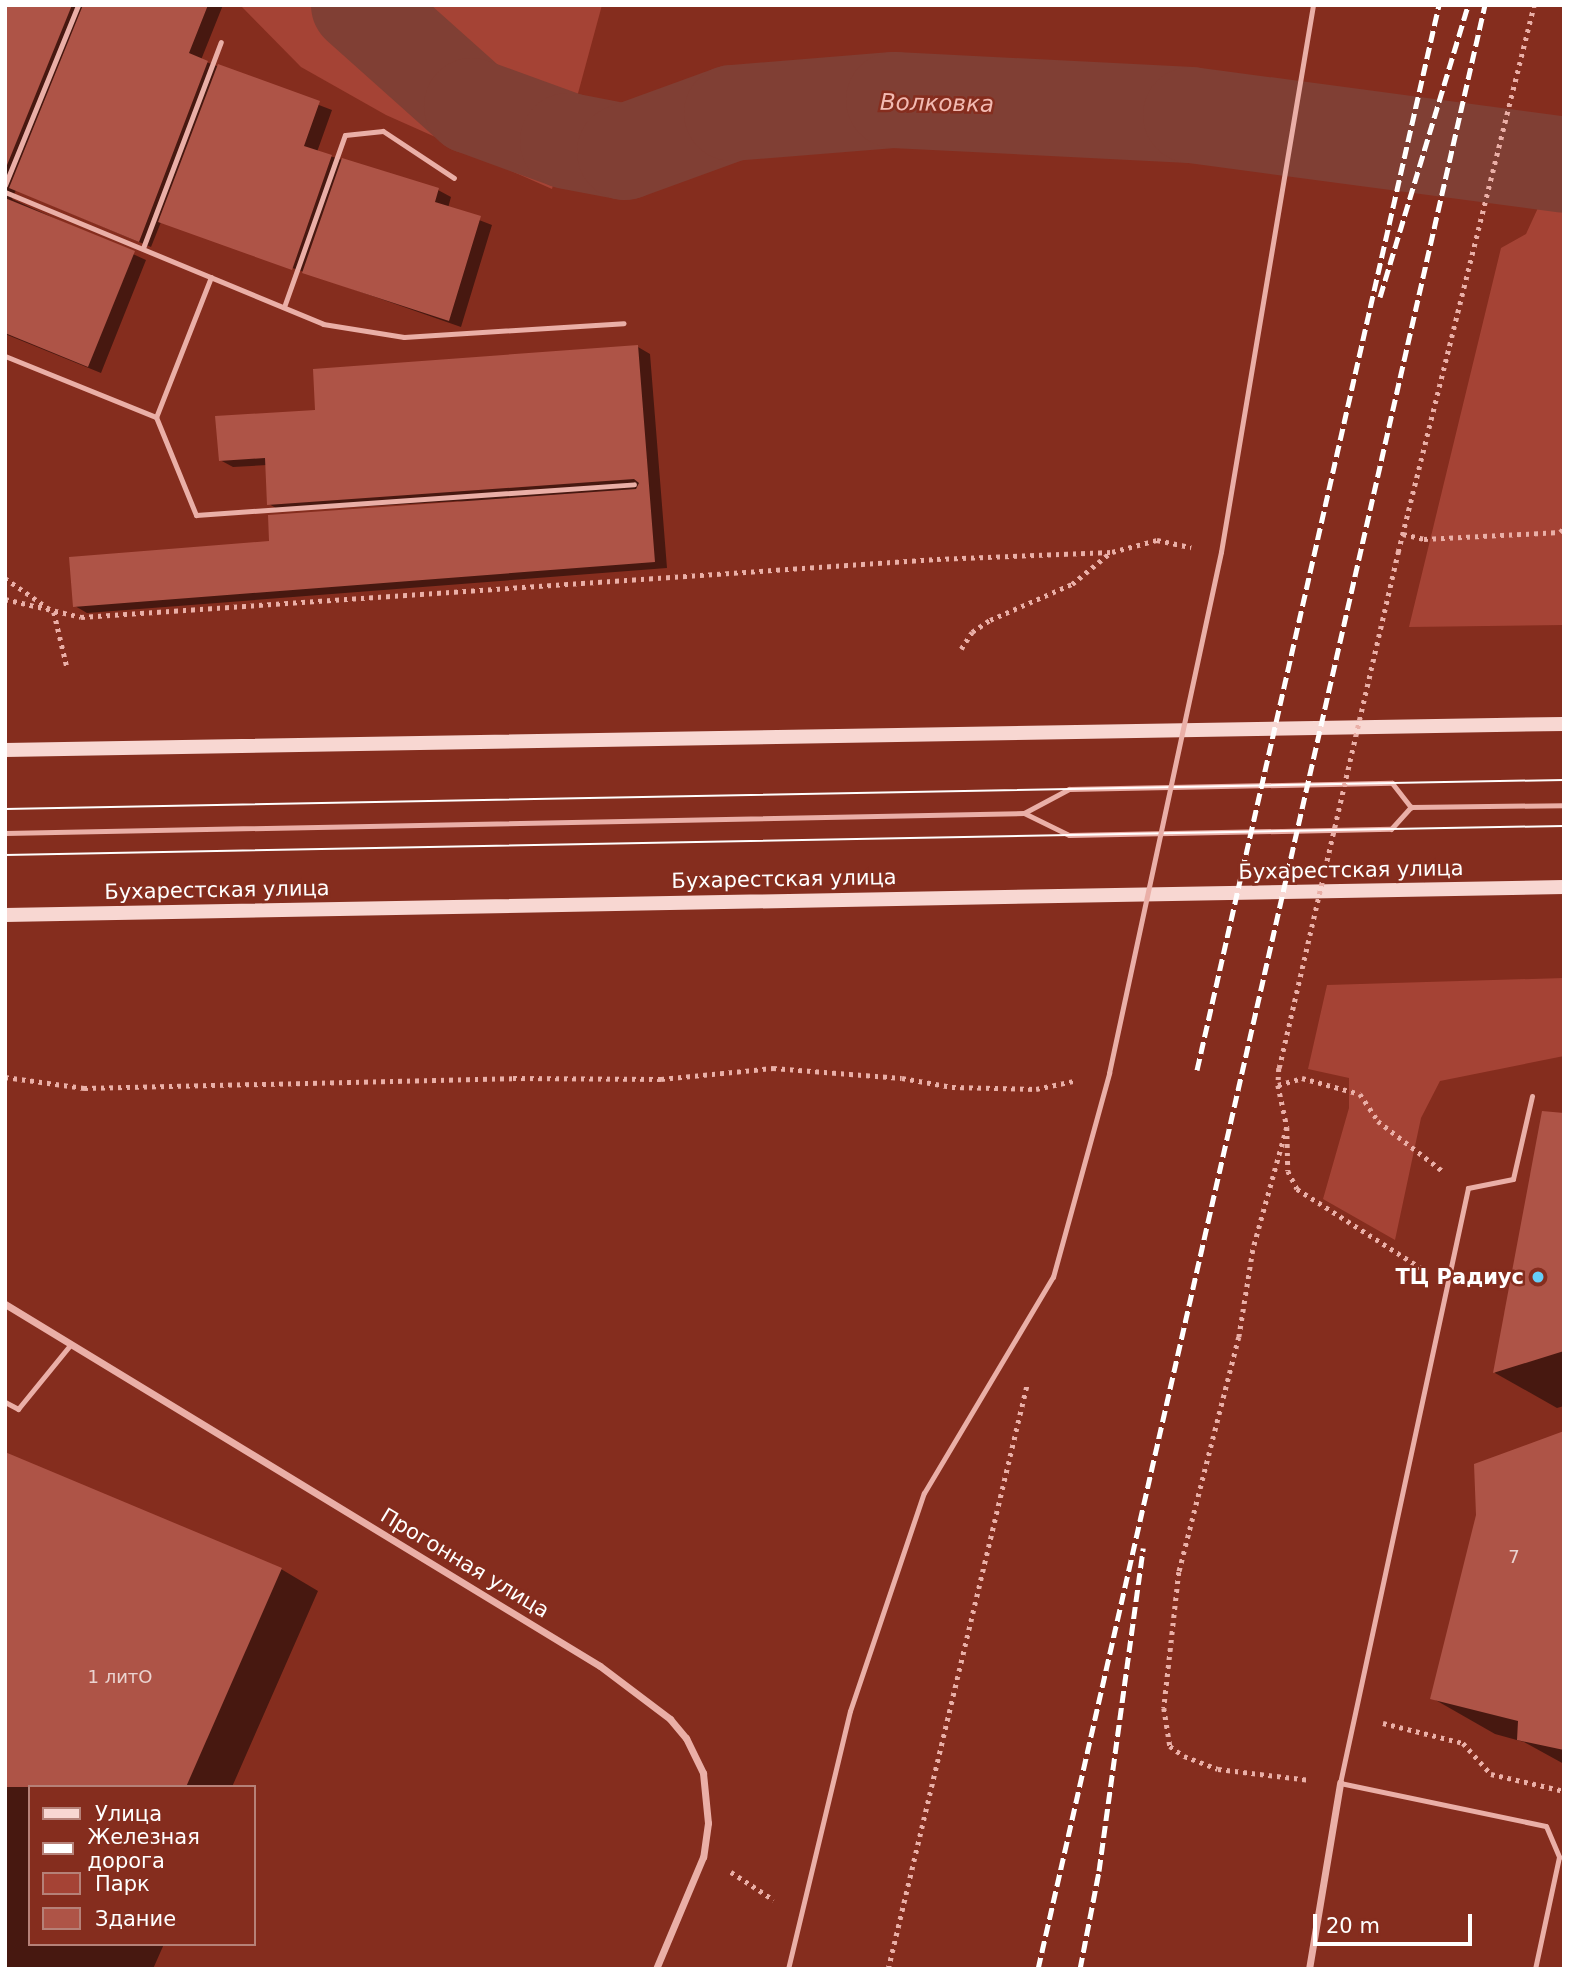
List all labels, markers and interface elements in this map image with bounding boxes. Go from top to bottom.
water label: Волковка [880,88,994,118]
street label: Бухарестская улица [1238,855,1464,885]
street label: Бухарестская улица [671,864,897,894]
street label: Бухарестская улица [104,875,330,905]
place label: ТЦ Радиус [1396,1264,1524,1290]
marker: ТЦ Радиус [1530,1269,1546,1285]
street label: Прогонная улица [376,1503,554,1623]
house number: 7 [1508,1546,1520,1568]
house number: 1 литО [87,1666,153,1688]
legend [28,1785,256,1946]
text: Улица [95,1802,162,1826]
text: Железная дорога [88,1825,200,1873]
text: Парк [95,1872,150,1896]
scale bar [1317,1900,1476,1944]
text: Здание [95,1907,176,1931]
text: 20 m [1326,1914,1380,1938]

